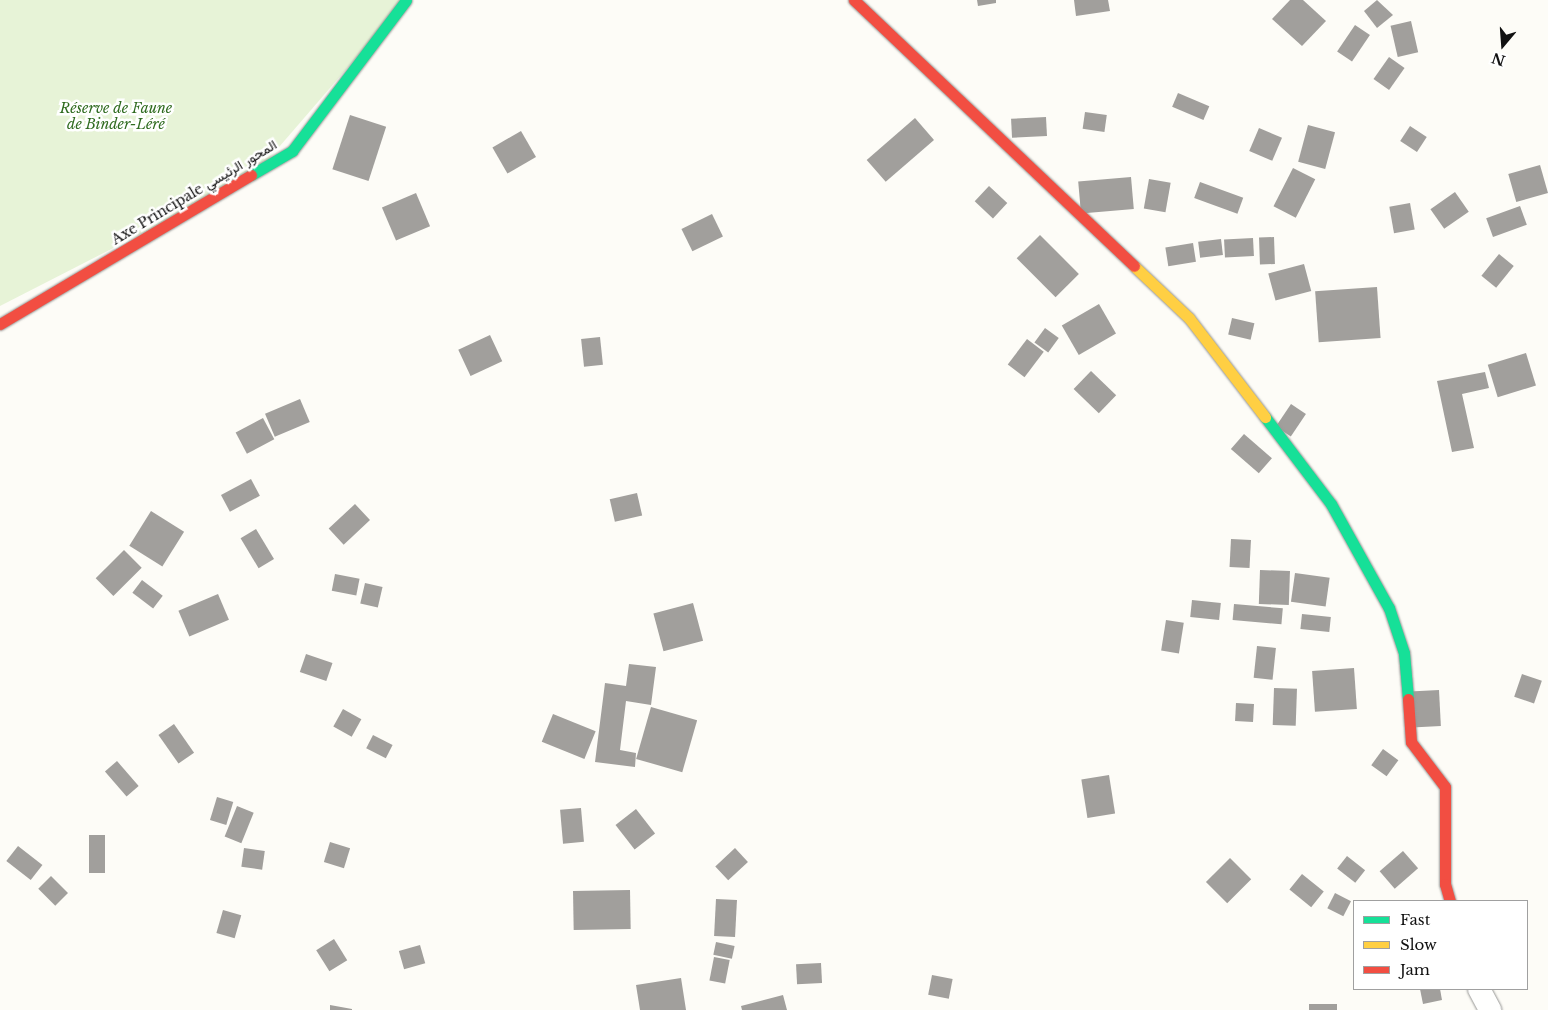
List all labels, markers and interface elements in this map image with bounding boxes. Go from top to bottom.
north arrow [1478,20,1528,70]
text: N [1489,49,1507,70]
park label: Réserve de Faune de Binder-Léré [60,100,172,132]
street label: Axe Principale المحور الرئيسي [108,136,280,248]
legend [1353,900,1528,990]
text: Fast [1400,910,1430,929]
text: Slow [1400,935,1437,954]
text: Jam [1400,960,1430,979]

